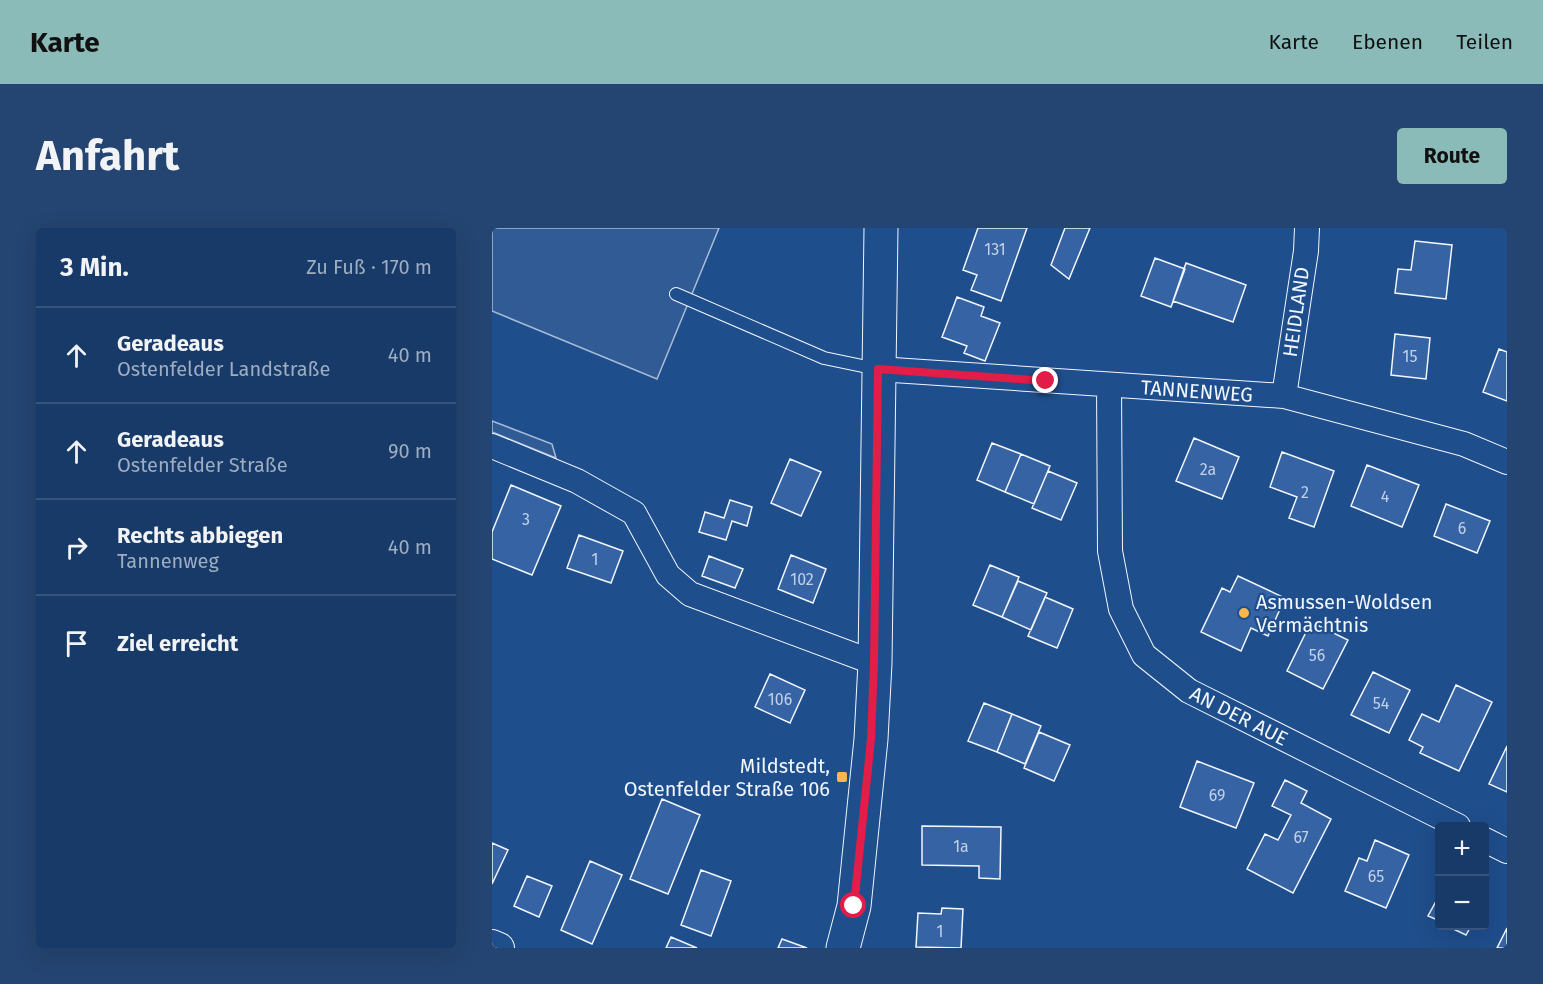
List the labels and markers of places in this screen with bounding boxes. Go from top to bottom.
place label: Asmussen-Woldsen Vermächtnis [1256,590,1432,637]
marker: Asmussen-Woldsen Vermächtnis [1237,606,1251,620]
place label: Mildstedt, Ostenfelder Straße 106 [624,754,830,801]
marker: Mildstedt, Ostenfelder Straße 106 [835,770,849,784]

